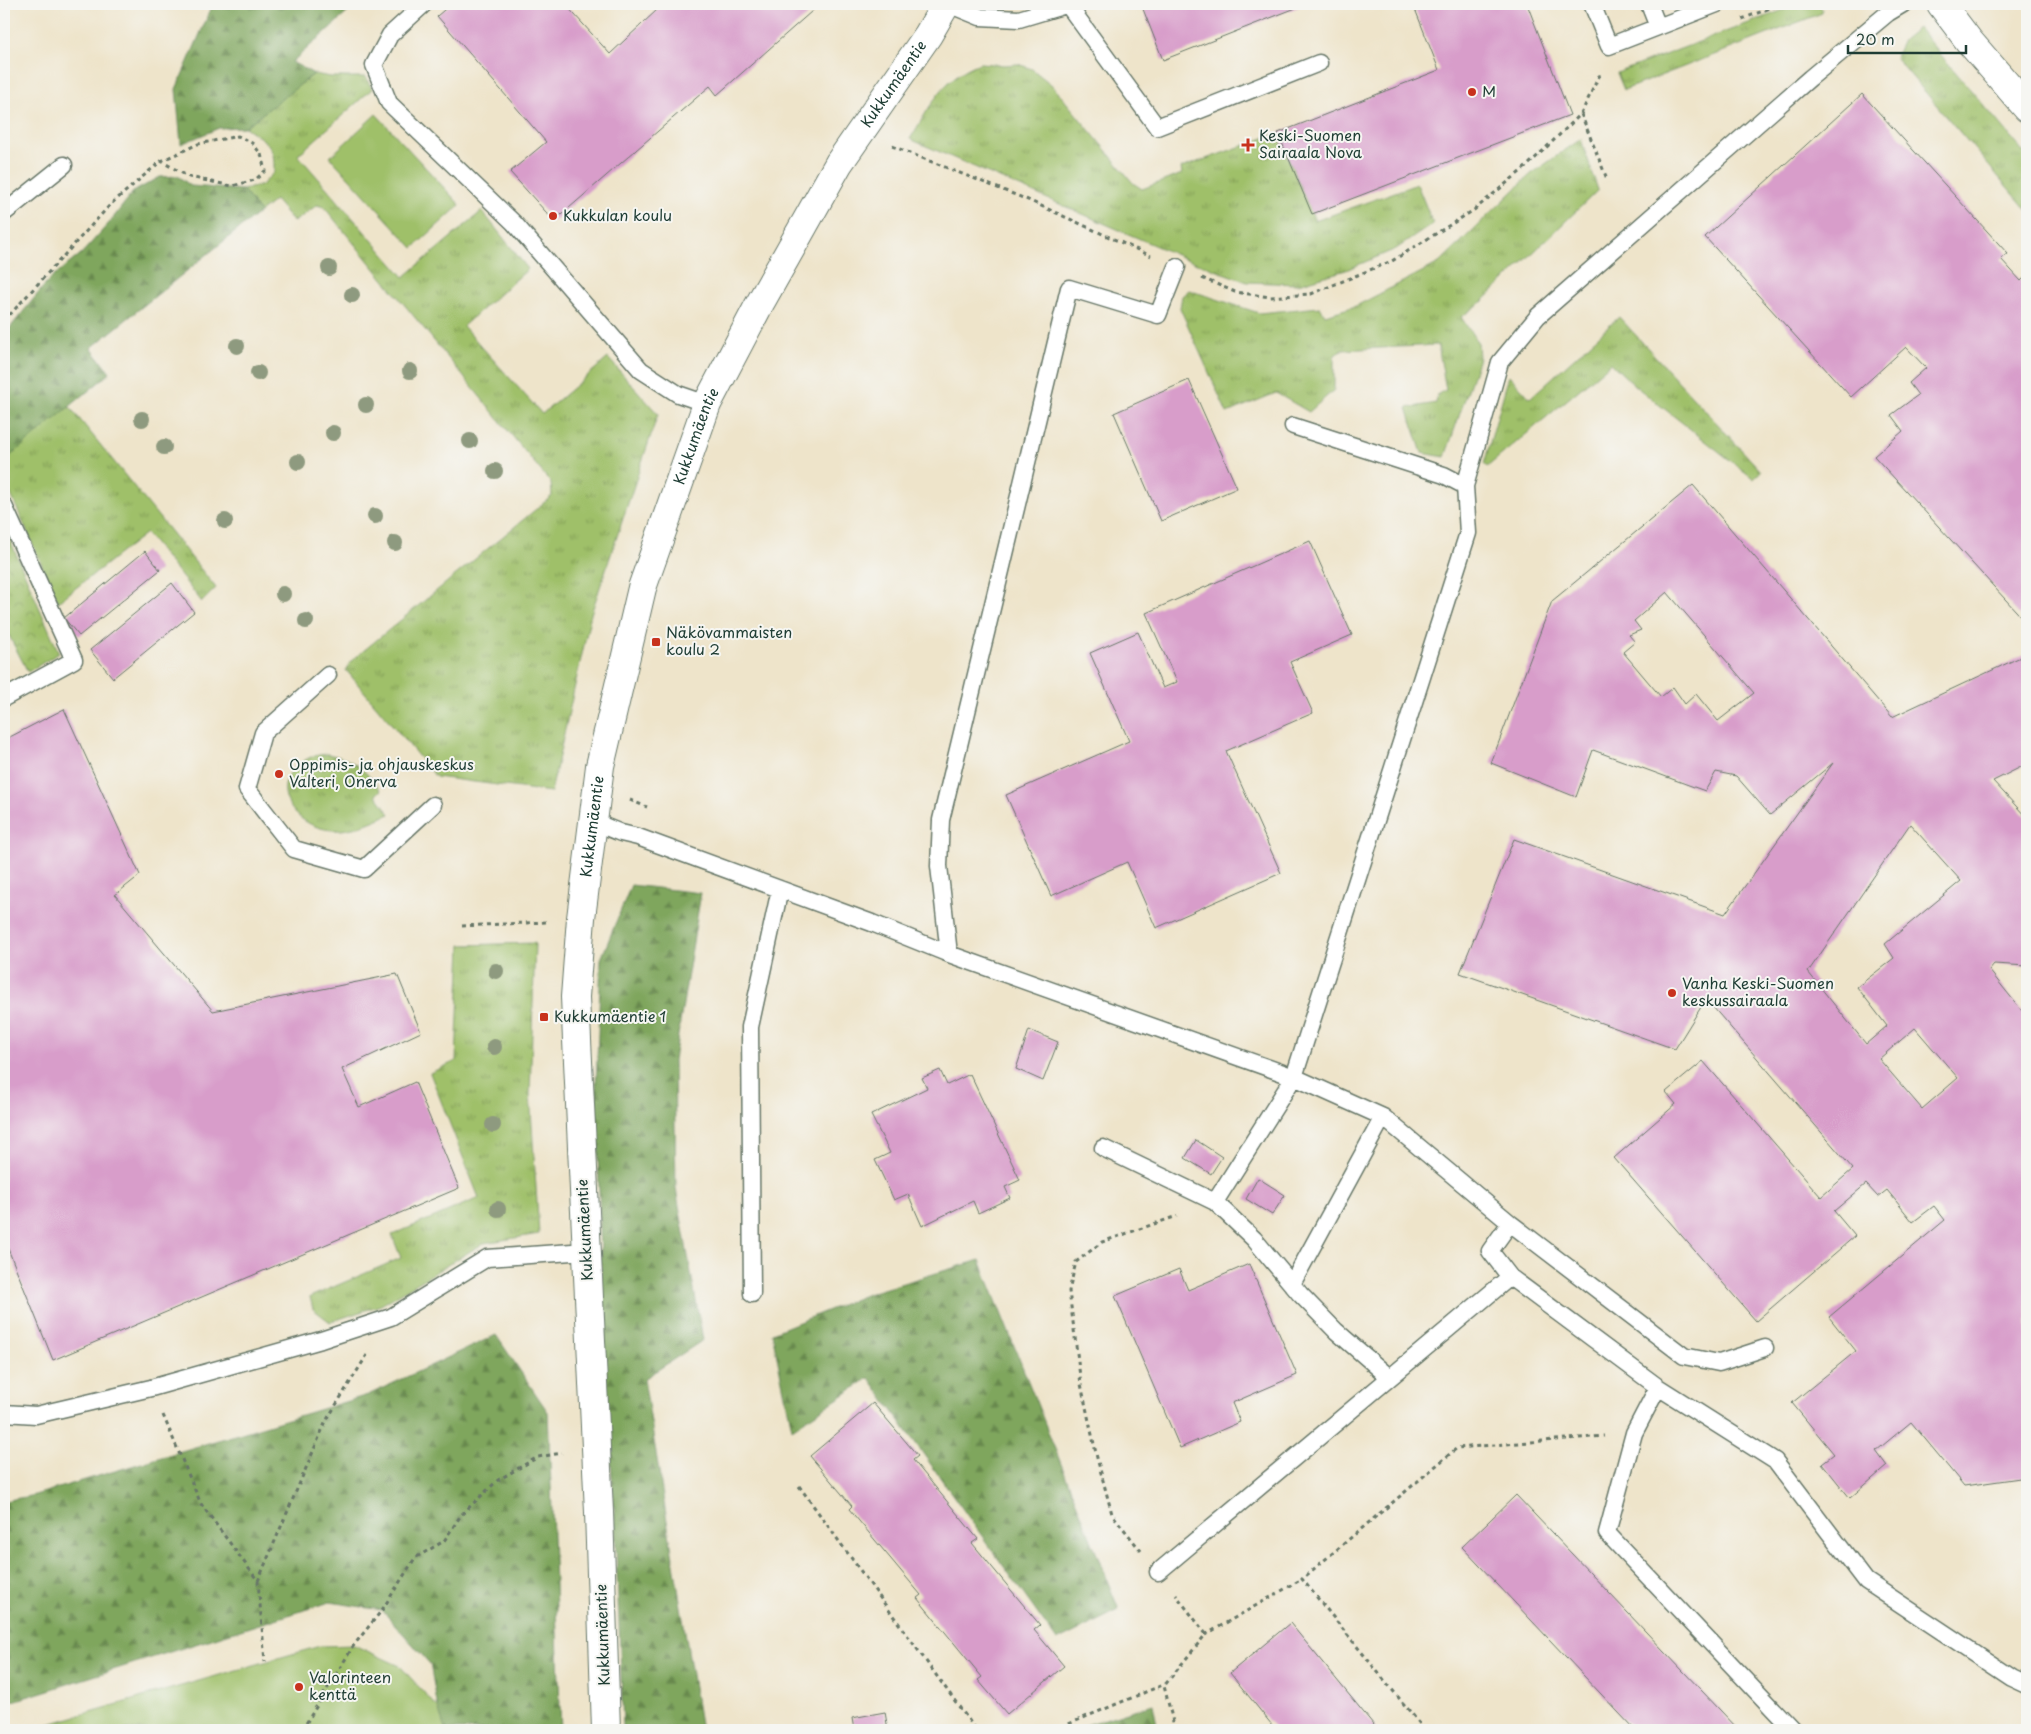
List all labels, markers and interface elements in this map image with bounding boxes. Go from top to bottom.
scale bar [1848,22,1966,54]
text: 20 m [1856,27,1895,50]
street label: Kukkumäentie [854,35,931,132]
place label: M [1482,79,1496,102]
marker: M [1466,86,1478,98]
place label: Keski-Suomen Sairaala Nova [1259,123,1363,163]
marker: Keski-Suomen Sairaala Nova [1241,138,1255,152]
place label: Kukkulan koulu [563,203,672,226]
marker: Kukkulan koulu [547,210,559,222]
street label: Kukkumäentie [666,383,724,487]
place label: Näkövammaisten koulu 2 [666,620,792,660]
marker: Näkövammaisten koulu 2 [650,636,662,648]
place label: Oppimis- ja ohjauskeskus Valteri, Onerva [289,752,474,792]
marker: Oppimis- ja ohjauskeskus Valteri, Onerva [273,768,285,780]
street label: Kukkumäentie [573,775,609,878]
place label: Vanha Keski-Suomen keskussairaala [1682,971,1834,1011]
marker: Vanha Keski-Suomen keskussairaala [1666,987,1678,999]
place label: Kukkumäentie 1 [554,1004,666,1027]
marker: Kukkumäentie 1 [538,1011,550,1023]
street label: Kukkumäentie [569,1179,598,1281]
street label: Kukkumäentie [588,1584,615,1686]
place label: Valorinteen kenttä [309,1665,391,1705]
marker: Valorinteen kenttä [293,1681,305,1693]

